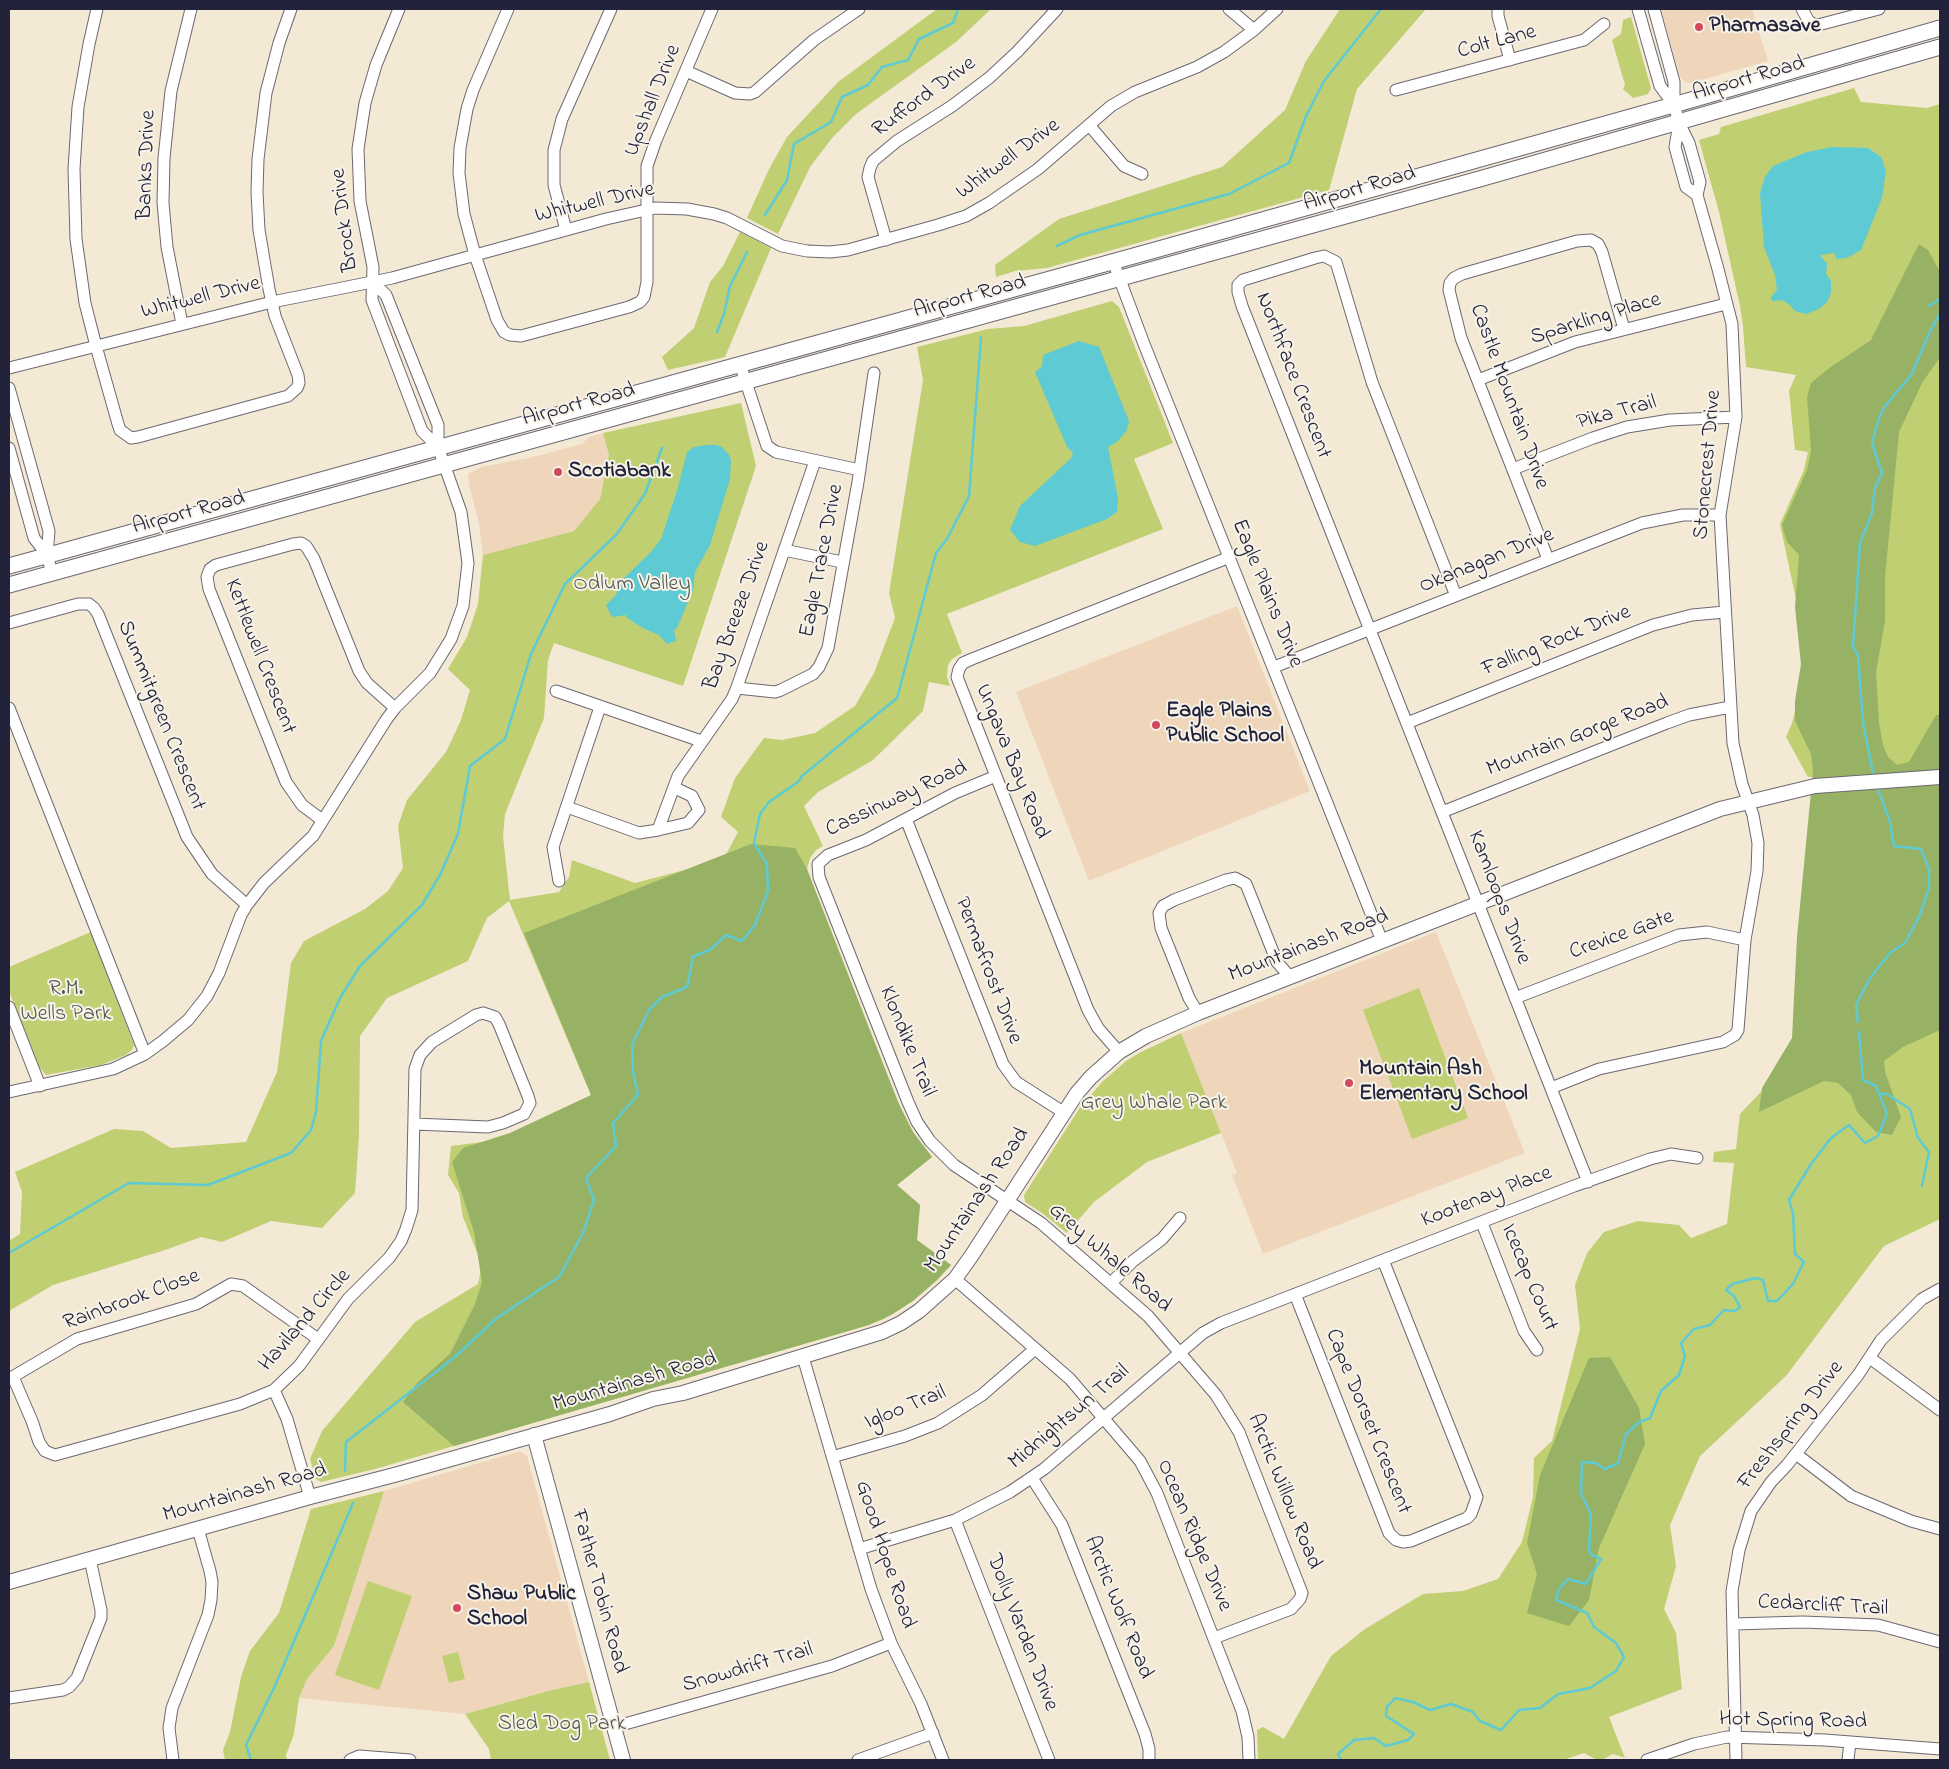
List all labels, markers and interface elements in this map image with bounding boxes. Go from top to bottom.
place label: Pharmasave [1709,14,1821,40]
street label: Colt Lane [1455,20,1539,66]
marker: Pharmasave [1693,21,1705,33]
street label: Upshall Drive [620,41,688,161]
street label: Airport Road [1690,51,1808,109]
street label: Rufford Drive [868,52,982,144]
street label: Banks Drive [133,110,163,220]
street label: Whitwell Drive [952,113,1066,207]
street label: Airport Road [1301,161,1419,219]
street label: Brock Drive [327,167,365,273]
street label: Whitwell Drive [533,177,657,231]
street label: Airport Road [911,270,1029,326]
street label: Whitwell Drive [139,271,263,327]
street label: Sparkling Place [1528,288,1664,352]
street label: Northface Crescent [1248,289,1336,463]
street label: Castle Mountain Drive [1462,301,1554,493]
street label: Airport Road [520,378,638,434]
street label: Stonecrest Drive [1689,389,1729,541]
street label: Pika Trail [1574,391,1660,437]
place label: Scotiabank [568,459,671,485]
marker: Scotiabank [552,466,564,478]
street label: Eagle Trace Drive [795,482,851,640]
street label: Airport Road [130,486,248,542]
street label: Eagle Plains Drive [1224,516,1308,672]
street label: Okanagan Drive [1416,523,1558,601]
street label: Bay Breeze Drive [699,538,777,694]
park label: Odlum Valley [573,572,691,598]
street label: Kettlewell Crescent [217,576,301,738]
street label: Falling Rock Drive [1479,600,1635,684]
street label: Summitgreen Crescent [110,617,210,815]
street label: Ungava Bay Road [968,681,1054,843]
street label: Mountain Gorge Road [1483,690,1673,784]
place label: Eagle Plains Public School [1166,699,1284,750]
marker: Eagle Plains Public School [1150,719,1162,731]
street label: Cassinway Road [822,756,972,844]
street label: Kamloops Drive [1460,828,1536,968]
street label: Permafrost Drive [947,894,1027,1048]
street label: Mountainash Road [1225,904,1393,990]
street label: Crevice Gate [1566,905,1678,967]
park label: R.M. Wells Park [21,977,111,1028]
street label: Klondike Trail [872,983,940,1101]
place label: Mountain Ash Elementary School [1359,1057,1528,1108]
marker: Mountain Ash Elementary School [1343,1077,1355,1089]
park label: Grey Whale Park [1081,1091,1227,1117]
street label: Mountainash Road [920,1124,1036,1278]
street label: Kootenay Place [1418,1161,1556,1235]
street label: Grey Whale Road [1042,1198,1176,1320]
street label: Icecap Court [1494,1220,1562,1336]
street label: Rainbrook Close [60,1264,204,1338]
street label: Haviland Circle [254,1264,358,1378]
street label: Cape Dorset Crescent [1318,1326,1416,1518]
street label: Mountainash Road [550,1347,720,1419]
street label: Freshspring Drive [1733,1356,1851,1496]
street label: Midnightsun Trail [1004,1360,1136,1476]
street label: Igloo Trail [862,1381,950,1437]
street label: Arctic Willow Road [1240,1410,1326,1574]
street label: Ocean Ridge Drive [1149,1456,1237,1616]
street label: Mountainash Road [160,1458,330,1530]
street label: Good Hope Road [848,1478,920,1632]
street label: Father Tobin Road [563,1507,633,1677]
street label: Arctic Wolf Road [1076,1533,1158,1683]
street label: Dolly Varden Drive [979,1551,1063,1715]
place label: Shaw Public School [467,1582,576,1634]
street label: Cedarcliff Trail [1757,1590,1889,1624]
marker: Shaw Public School [451,1602,463,1614]
street label: Snowdrift Trail [680,1638,816,1700]
street label: Hot Spring Road [1719,1708,1867,1736]
park label: Sled Dog Park [498,1712,626,1738]

